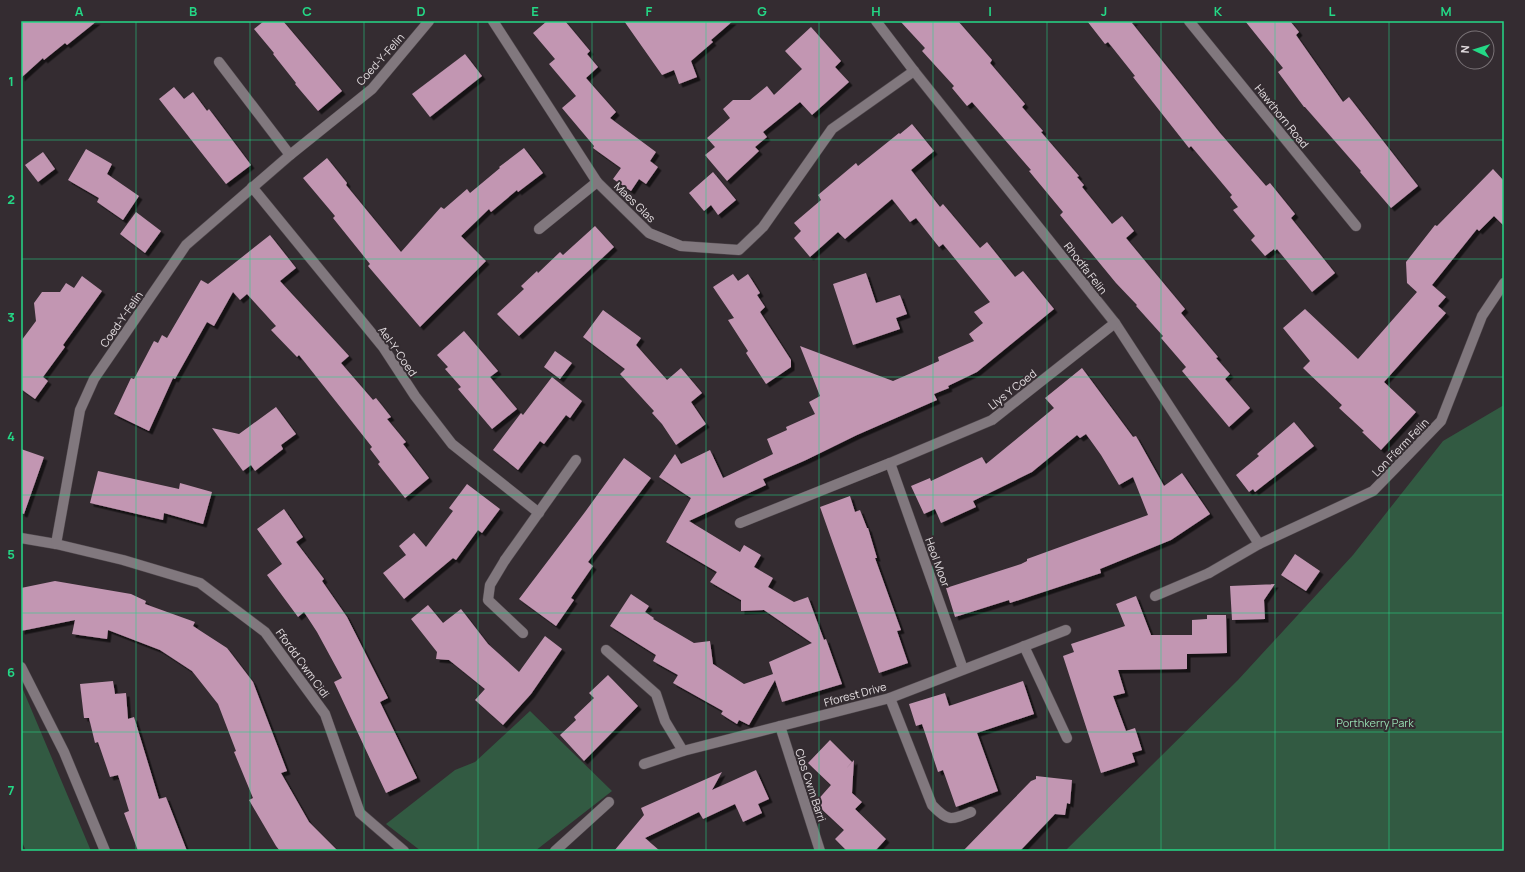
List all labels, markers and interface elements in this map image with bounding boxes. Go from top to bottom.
text: A [75,2,84,20]
text: B [189,2,197,20]
text: C [302,2,312,20]
text: D [416,2,426,20]
text: E [531,2,539,20]
text: F [646,2,653,20]
text: G [757,2,767,20]
text: H [871,2,881,20]
text: I [988,2,992,20]
text: J [1101,2,1107,20]
text: K [1214,2,1223,20]
text: L [1329,2,1336,20]
text: M [1440,2,1452,20]
street label: Coed-Y-Felin [353,30,407,88]
north arrow [1455,30,1495,70]
text: N [1457,45,1472,54]
text: 1 [8,72,14,90]
street label: Hawthorn Road [1252,81,1312,151]
street label: Maes Glas [611,179,659,226]
text: 2 [7,190,15,208]
street label: Rhodfa Felin [1061,239,1111,297]
street label: Coed-Y-Felin [96,288,146,350]
text: 3 [7,308,15,326]
street label: Ael-Y-Coed [375,323,421,379]
street label: Llys Y Coed [985,365,1039,413]
street label: Lon Fferm Felin [1368,415,1432,479]
text: 4 [7,427,15,445]
street label: Heol Moor [922,535,954,589]
text: 5 [7,545,15,563]
street label: Ffordd Cwm Cidi [273,625,333,701]
text: 6 [7,663,15,681]
street label: Fforest Drive [822,678,888,710]
park label: Porthkerry Park [1336,715,1414,730]
street label: Clos Cwm Barri [792,747,830,823]
text: 7 [8,781,15,799]

